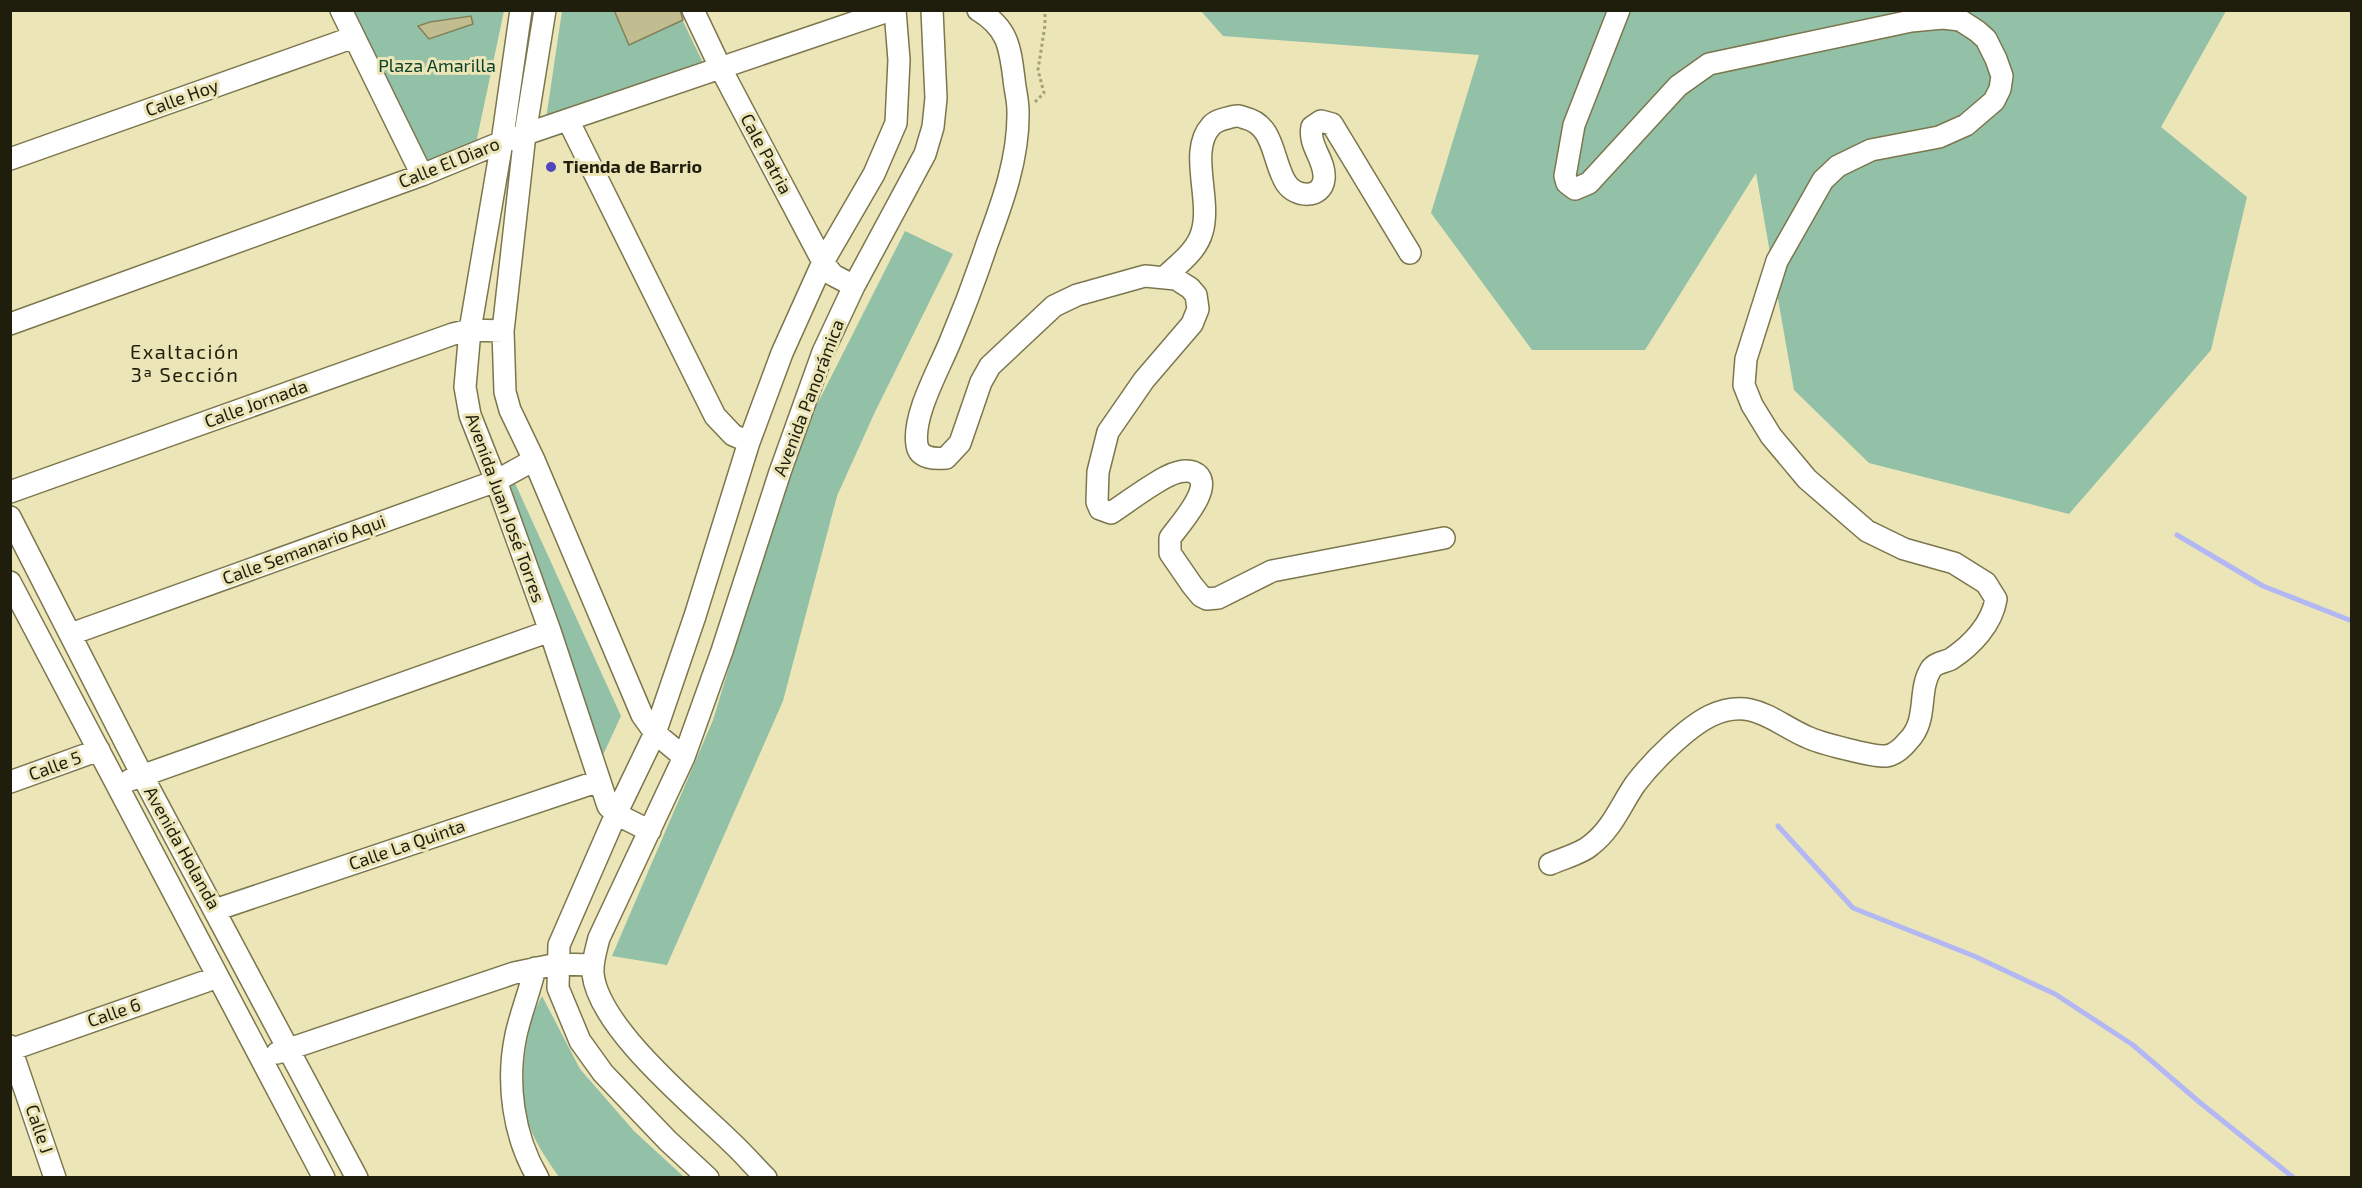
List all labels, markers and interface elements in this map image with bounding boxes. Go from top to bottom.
park label: Plaza Amarilla [378,54,496,76]
street label: Calle Hoy [142,74,222,120]
street label: Cale Patria [737,110,797,198]
street label: Calle El Diaro [395,132,502,192]
place label: Tienda de Barrio [563,155,702,177]
marker: Tienda de Barrio [544,160,558,174]
street label: Avenida Panorámica [768,316,848,479]
district label: Exaltación 3ª Sección [130,339,240,386]
street label: Calle Jornada [201,374,310,432]
street label: Avenida Juan José Torres [461,410,550,605]
street label: Calle Semanario Aqui [219,509,388,589]
street label: Calle 5 [25,745,84,785]
street label: Avenida Holanda [140,782,226,913]
street label: Calle La Quinta [346,814,468,874]
street label: Calle 6 [84,993,143,1031]
street label: Calle J [21,1101,59,1156]

